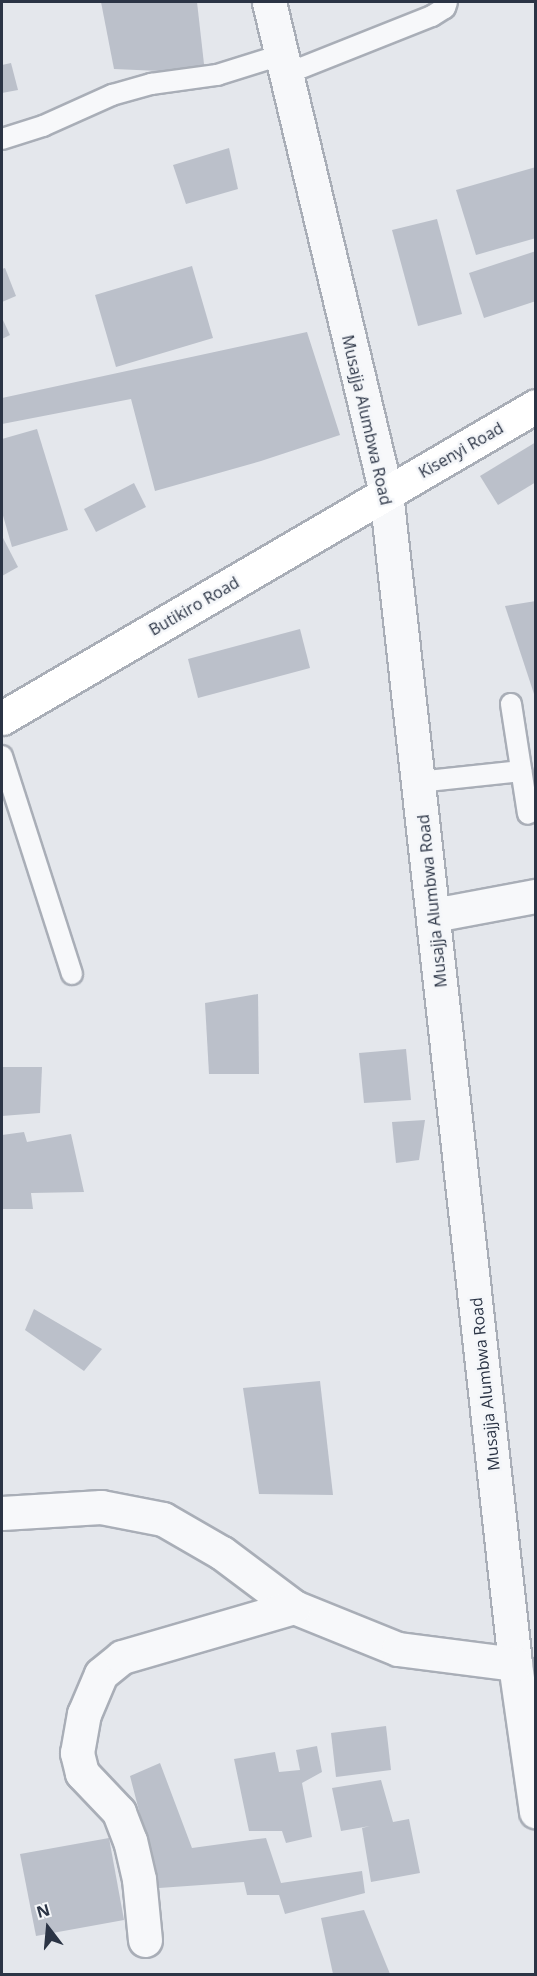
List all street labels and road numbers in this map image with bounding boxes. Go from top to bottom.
street label: Musajja Alumbwa Road [338,333,396,507]
street label: Kisenyi Road [415,418,507,482]
street label: Butikiro Road [146,572,242,640]
street label: Musajja Alumbwa Road [413,813,451,989]
street label: Musajja Alumbwa Road [466,1296,504,1472]

